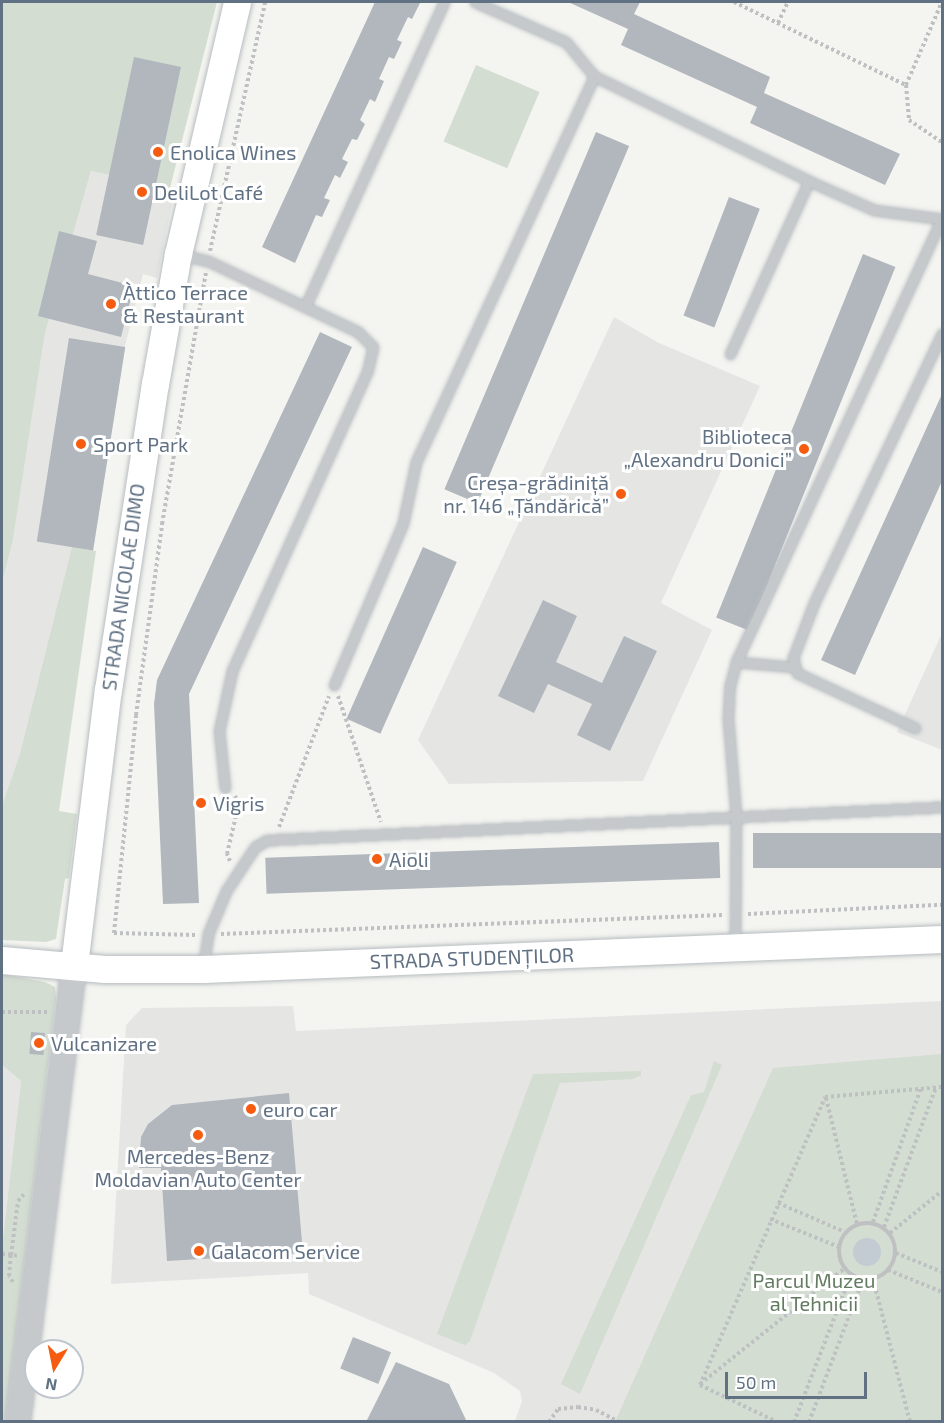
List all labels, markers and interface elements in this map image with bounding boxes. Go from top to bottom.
place label: Enolica Wines [170,140,297,164]
marker: Enolica Wines [151,145,165,159]
place label: DeliLot Café [154,180,263,204]
marker: DeliLot Café [135,185,149,199]
place label: Àttico Terrace & Restaurant [123,280,248,327]
marker: Àttico Terrace & Restaurant [104,297,118,311]
place label: Biblioteca „Alexandru Donici” [623,425,792,472]
place label: Sport Park [93,432,188,456]
marker: Sport Park [74,437,88,451]
marker: Biblioteca „Alexandru Donici” [797,442,811,456]
place label: Creșa-grădiniță nr. 146 „Țăndărică” [443,470,609,517]
street label: STRADA NICOLAE DIMO [97,482,149,692]
marker: Creșa-grădiniță nr. 146 „Țăndărică” [614,487,628,501]
place label: Vigris [213,791,264,815]
marker: Vigris [194,796,208,810]
place label: Aioli [389,847,429,871]
marker: Aioli [370,852,384,866]
street label: STRADA STUDENȚILOR [369,942,575,974]
place label: Vulcanizare [51,1031,157,1055]
marker: Vulcanizare [32,1036,46,1050]
place label: euro car [263,1097,337,1121]
marker: euro car [244,1102,258,1116]
marker: Mercedes-Benz Moldavian Auto Center [191,1128,205,1142]
place label: Mercedes-Benz Moldavian Auto Center [94,1144,302,1191]
place label: Galacom Service [211,1239,360,1263]
marker: Galacom Service [192,1244,206,1258]
park label: Parcul Muzeu al Tehnicii [752,1268,876,1315]
north arrow [24,1339,84,1399]
scale bar [728,1360,870,1398]
text: 50 m [736,1371,776,1393]
text: N [44,1375,58,1396]

